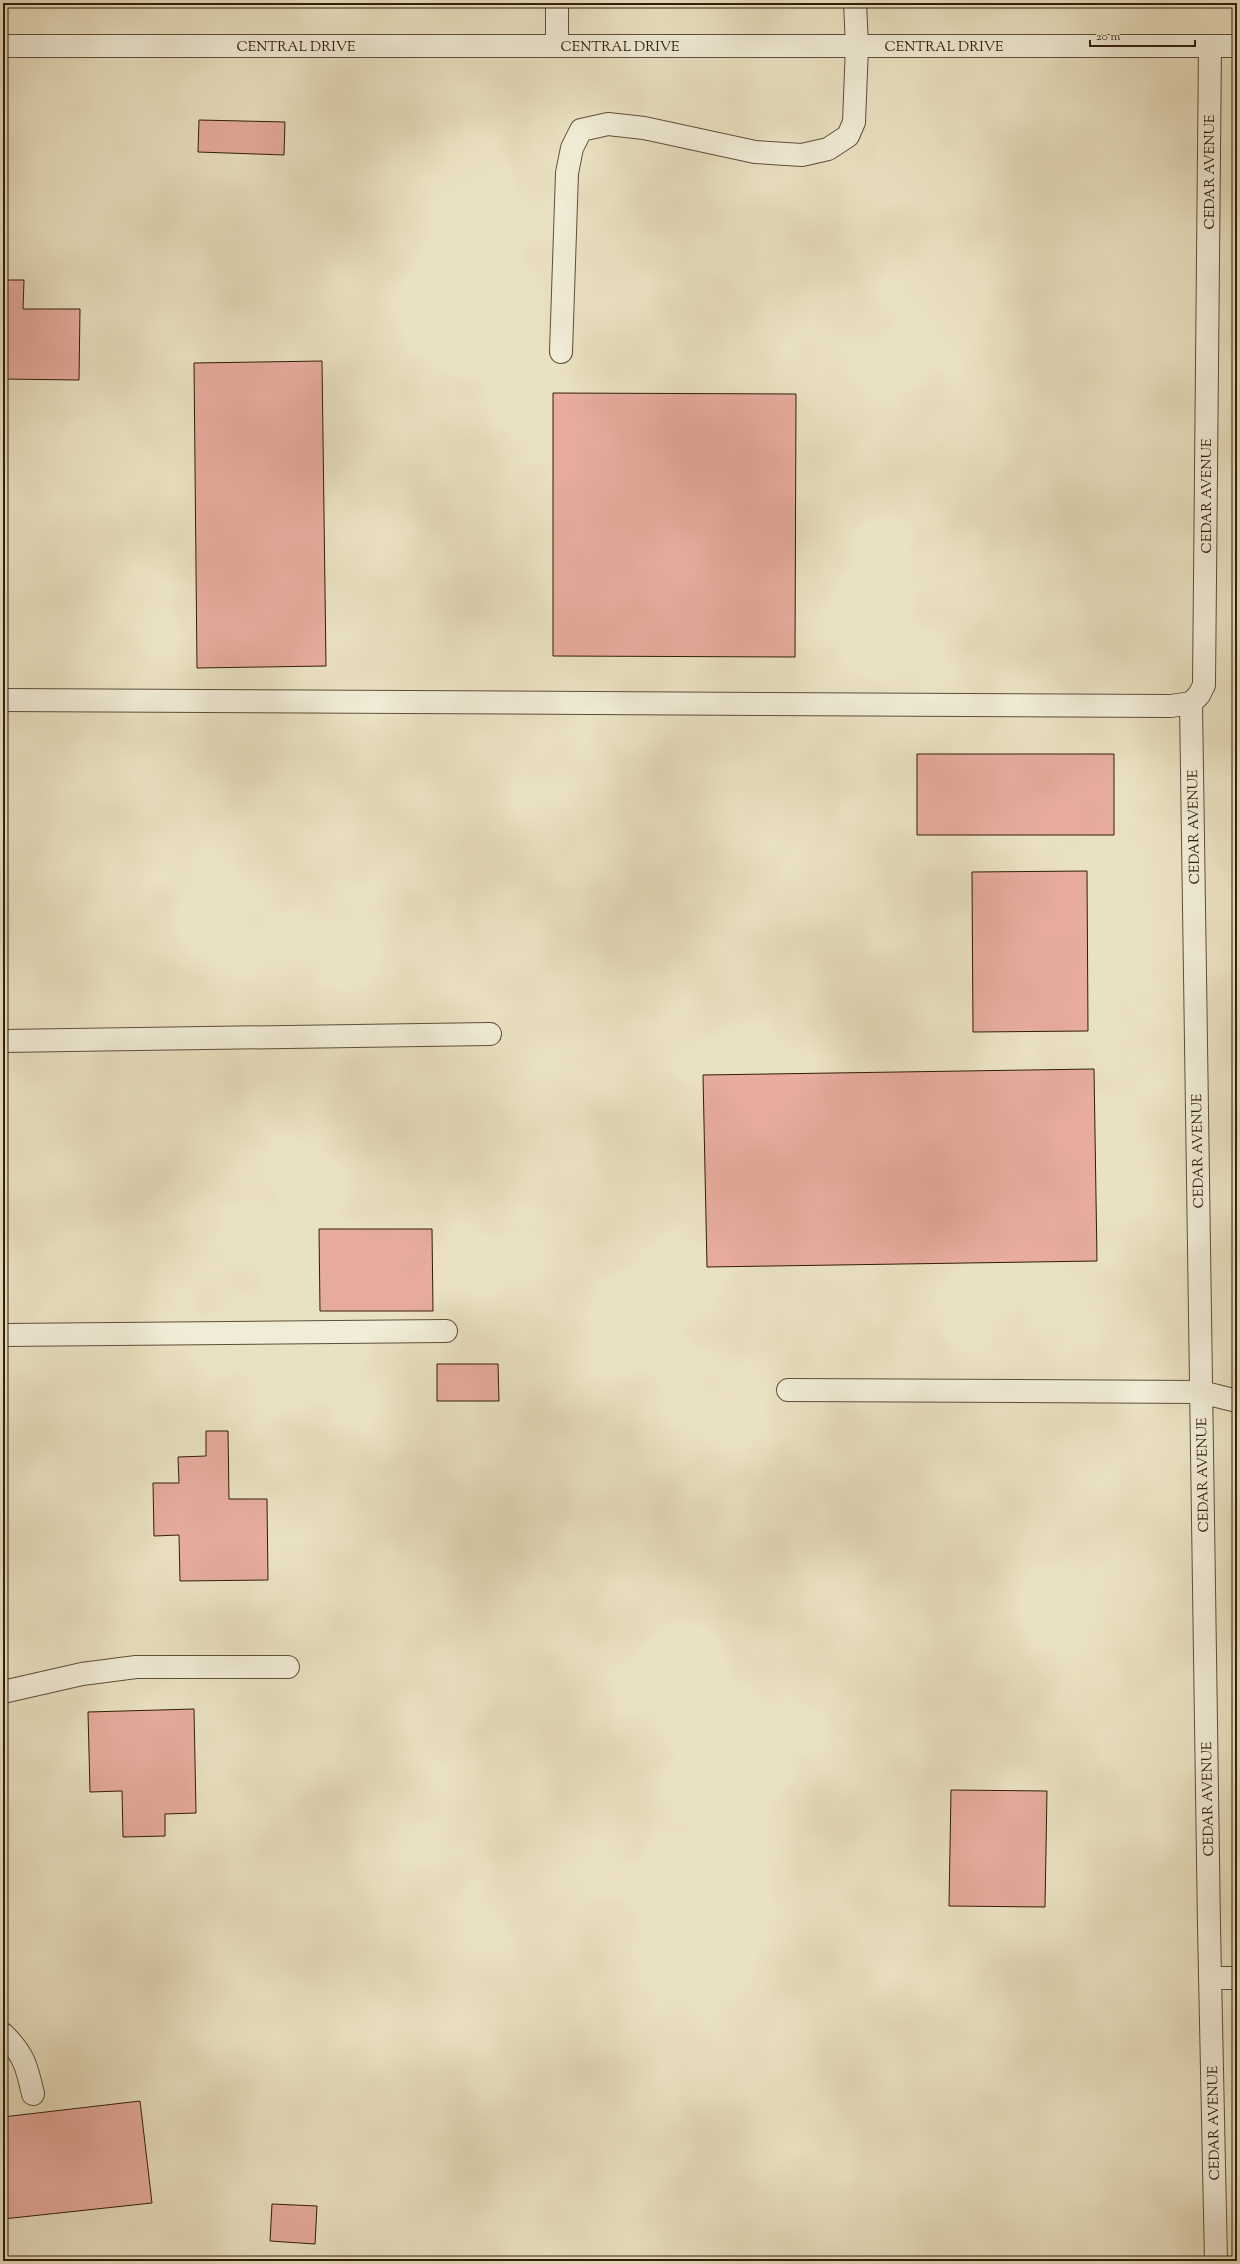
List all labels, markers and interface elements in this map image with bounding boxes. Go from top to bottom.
scale bar [1090,22,1195,48]
text: 20 m [1096,28,1121,46]
street label: CENTRAL DRIVE [236,38,356,58]
street label: CENTRAL DRIVE [560,38,680,58]
street label: CENTRAL DRIVE [884,38,1004,58]
street label: CEDAR AVENUE [1201,114,1221,229]
street label: CEDAR AVENUE [1198,438,1218,553]
street label: CEDAR AVENUE [1184,769,1206,885]
street label: CEDAR AVENUE [1188,1093,1210,1209]
street label: CEDAR AVENUE [1193,1417,1215,1533]
street label: CEDAR AVENUE [1198,1741,1220,1857]
street label: CEDAR AVENUE [1204,2065,1226,2181]

